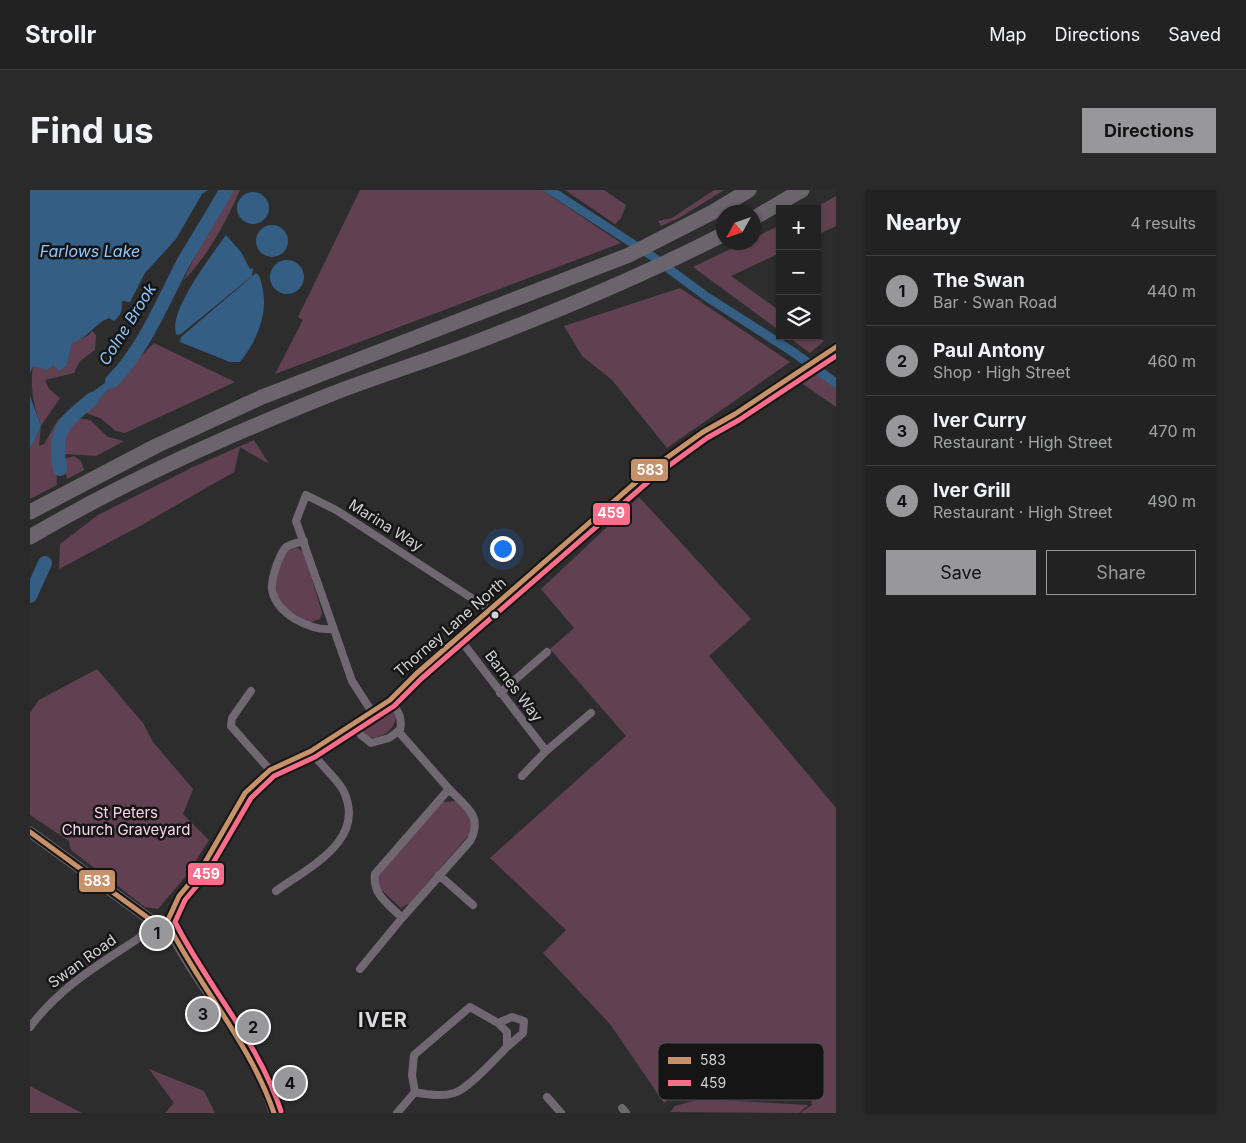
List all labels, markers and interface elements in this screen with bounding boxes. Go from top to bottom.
text: Strollr [25,20,96,49]
text: Map [989,24,1027,45]
text: Directions [1055,24,1140,45]
text: Saved [1168,24,1221,45]
button: Directions [1082,108,1216,153]
text: Find us [30,109,154,151]
north arrow [716,205,761,250]
map controls [776,205,821,340]
button: + [776,205,821,250]
text: Nearby [886,210,961,235]
text: 4 results [1131,213,1196,233]
water label: Farlows Lake [40,241,140,261]
button: − [776,250,821,295]
text: The Swan [933,269,1025,292]
water label: Colne Brook [94,279,160,369]
text: 1 [899,281,905,301]
text: 440 m [1147,281,1196,301]
text: Bar · Swan Road [933,292,1057,312]
button: layers [776,295,821,340]
text: Paul Antony [933,339,1045,362]
text: 2 [897,351,907,371]
text: 460 m [1147,351,1196,371]
text: Shop · High Street [933,362,1070,382]
text: Iver Curry [933,409,1026,432]
text: 3 [897,421,907,441]
text: 470 m [1148,421,1196,441]
text: Restaurant · High Street [933,432,1113,452]
line badge: 583 [630,458,669,482]
text: 583 [636,461,664,478]
text: Iver Grill [933,479,1011,502]
text: 4 [897,491,907,511]
text: 490 m [1147,491,1196,511]
street label: Marina Way [345,495,427,556]
line badge: 459 [592,502,631,526]
text: Restaurant · High Street [933,502,1113,522]
text: 459 [597,504,625,521]
your location [490,536,516,562]
button: Save [886,550,1036,595]
button: Share [1046,550,1196,595]
street label: Thorney Lane North [390,573,510,681]
unlabelled marker [490,610,500,620]
street label: Barnes Way [481,647,547,726]
park label: St Peters Church Graveyard [62,803,190,839]
line badge: 459 [187,862,225,886]
text: 459 [192,865,220,882]
line badge: 583 [78,869,116,893]
text: 583 [83,872,111,889]
pin: 1 [141,914,173,952]
street label: Swan Road [44,930,120,992]
pin: 3 [187,995,219,1033]
pin: 2 [237,1008,269,1046]
district label: IVER [358,1008,408,1032]
legend [658,1043,824,1100]
text: 583 [700,1051,726,1068]
pin: 4 [274,1064,306,1102]
text: 459 [700,1074,726,1091]

